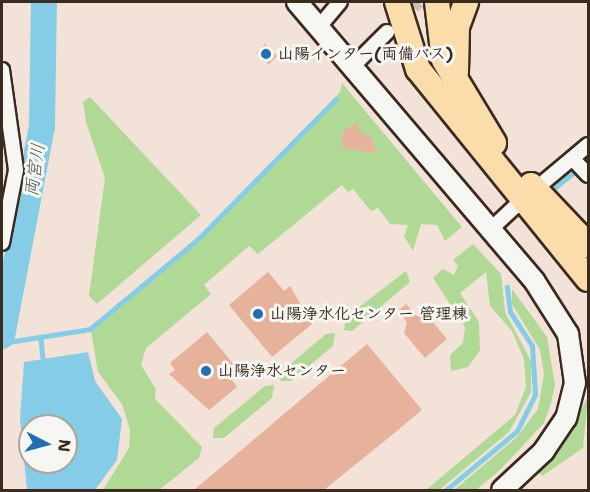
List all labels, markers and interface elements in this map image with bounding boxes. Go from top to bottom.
place label: 山陽インター(両備バス) [278,44,453,64]
marker: 山陽インター(両備バス) [259,47,273,61]
water label: 両宮川 [21,142,49,198]
place label: 山陽浄水化センター 管理棟 [270,304,468,324]
marker: 山陽浄水化センター 管理棟 [251,307,265,321]
place label: 山陽浄水センター [218,361,346,381]
marker: 山陽浄水センター [199,364,213,378]
north arrow [18,414,78,474]
text: N [53,438,76,453]

